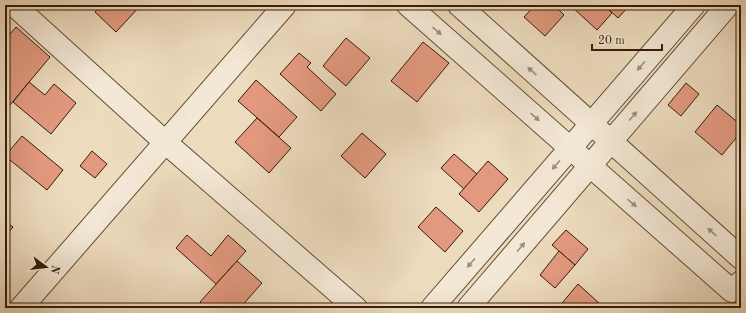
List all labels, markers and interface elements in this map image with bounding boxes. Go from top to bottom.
one-way arrow [432,26,443,35]
scale bar [592,26,662,52]
text: 20 m [598,35,625,47]
one-way arrow [636,61,645,72]
one-way arrow [527,66,537,75]
one-way arrow [628,111,637,121]
one-way arrow [530,112,539,121]
one-way arrow [551,159,560,170]
one-way arrow [627,198,637,208]
one-way arrow [707,228,717,237]
one-way arrow [516,241,525,252]
north arrow [26,247,66,287]
one-way arrow [466,258,475,268]
text: N [48,264,61,275]

